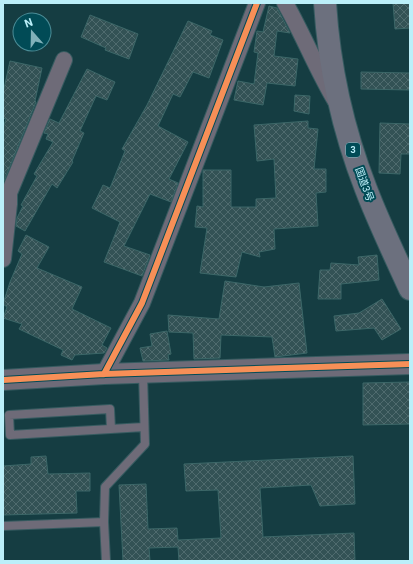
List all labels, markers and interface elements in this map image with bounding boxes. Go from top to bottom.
north arrow [12,12,52,52]
text: N [23,16,35,31]
road number: 3 [346,143,360,157]
street label: 国道3号 [353,166,376,203]

